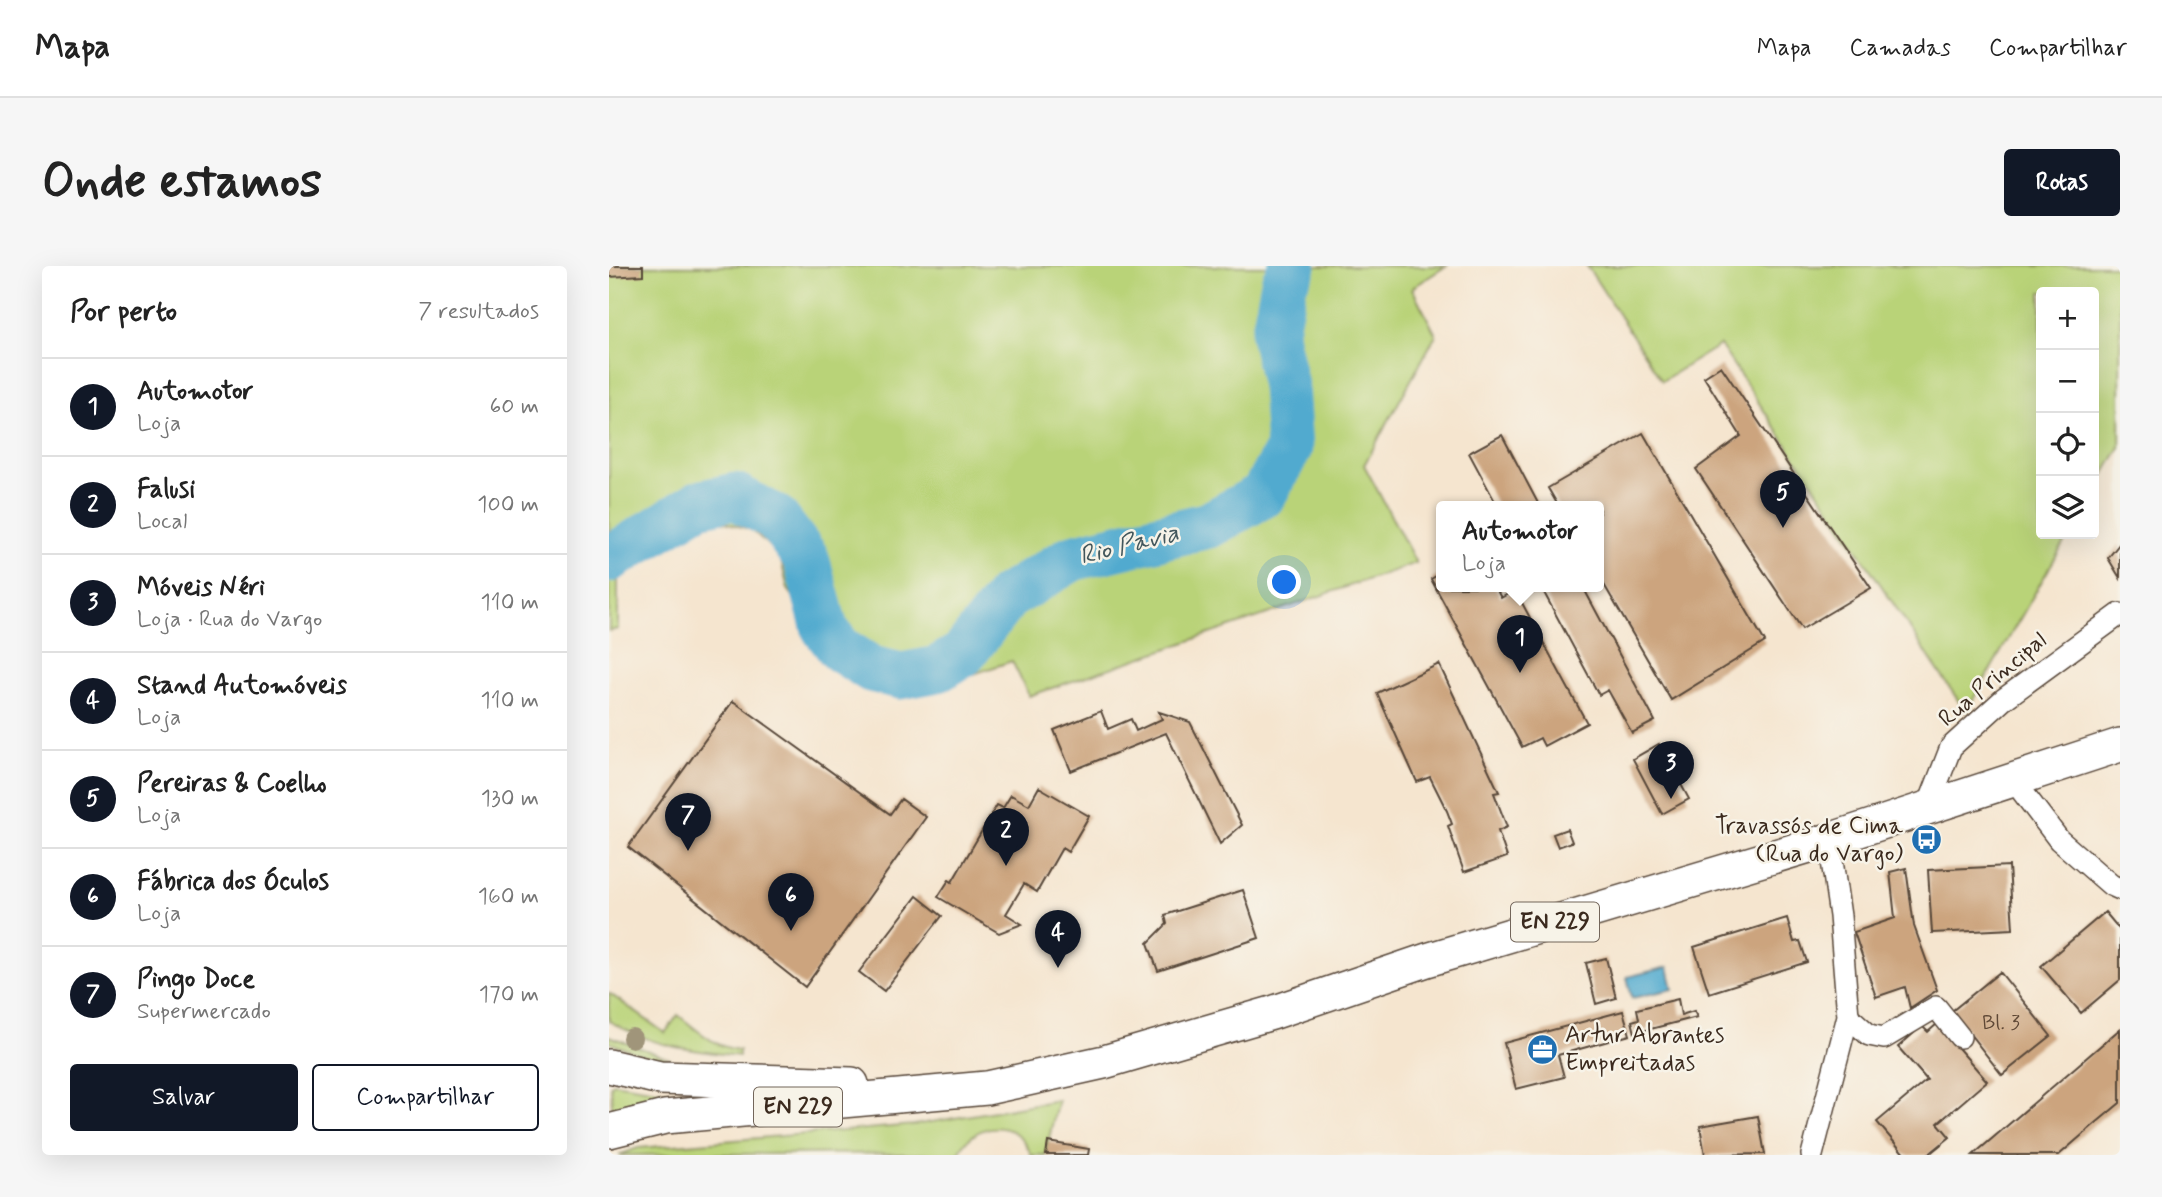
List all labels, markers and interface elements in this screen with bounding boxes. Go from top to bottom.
text: Mapa [35,26,110,70]
text: Mapa [1757,33,1811,64]
text: Camadas [1849,33,1951,64]
text: Compartilhar [1989,33,2127,64]
button: Rotas [2004,149,2120,216]
text: Onde estamos [42,150,322,215]
map controls [2036,287,2099,539]
button: + [2036,287,2099,350]
text: Por perto [70,292,177,331]
text: 7 resultados [418,297,539,327]
button: − [2036,350,2099,413]
text: Automotor [137,375,254,409]
text: 1 [88,392,98,422]
text: 60 m [490,392,539,422]
text: Loja [137,409,181,439]
button: locate [2036,413,2099,476]
pin: 5 [1760,470,1806,528]
text: Falusi [137,473,195,507]
button: layers [2036,476,2099,539]
text: 2 [87,490,99,520]
text: 100 m [477,490,539,520]
popup [1436,501,1604,592]
text: Local [137,507,187,537]
text: Automotor [1462,515,1578,549]
water label: Rio Pavia [1076,516,1182,574]
text: Loja [1462,549,1506,579]
your location [1267,565,1301,599]
text: Móveis Néri [137,571,265,605]
text: 3 [88,588,98,618]
text: 110 m [480,588,539,618]
text: Loja · Rua do Vargo [137,605,322,635]
pin: 1 [1497,615,1543,673]
street label: Rua Principal [1932,626,2054,734]
text: Stand Automóveis [137,669,347,703]
text: 4 [86,686,100,716]
text: 110 m [480,686,539,716]
text: Loja [137,703,181,733]
pin: 3 [1648,741,1694,799]
text: Pereiras & Coelho [137,767,327,801]
text: 5 [86,784,100,814]
text: 130 m [481,784,539,814]
pin: 7 [665,793,711,851]
text: Loja [137,801,181,831]
pin: 2 [983,808,1029,866]
place label: Travassós de Cima (Rua do Vargo) [1715,811,1904,870]
bus stop icon: Travassós de Cima (Rua do Vargo) [1909,823,1943,857]
text: Fábrica dos Óculos [137,865,329,899]
pin: 6 [768,873,814,931]
text: 6 [87,882,99,912]
text: 160 m [478,882,539,912]
text: Loja [137,899,181,929]
road number: EN 229 [1511,902,1599,942]
pin: 4 [1035,910,1081,968]
text: Pingo Doce [137,963,255,997]
text: 7 [86,980,100,1010]
text: 170 m [479,980,539,1010]
text: Supermercado [137,997,271,1027]
house number: Bl. 3 [1982,1009,2020,1037]
place label: Artur Abrantes Empreitadas [1565,1020,1725,1079]
office icon: Artur Abrantes Empreitadas [1525,1032,1559,1066]
button: Salvar [70,1064,298,1131]
button: Compartilhar [312,1064,539,1131]
road number: EN 229 [754,1087,842,1126]

